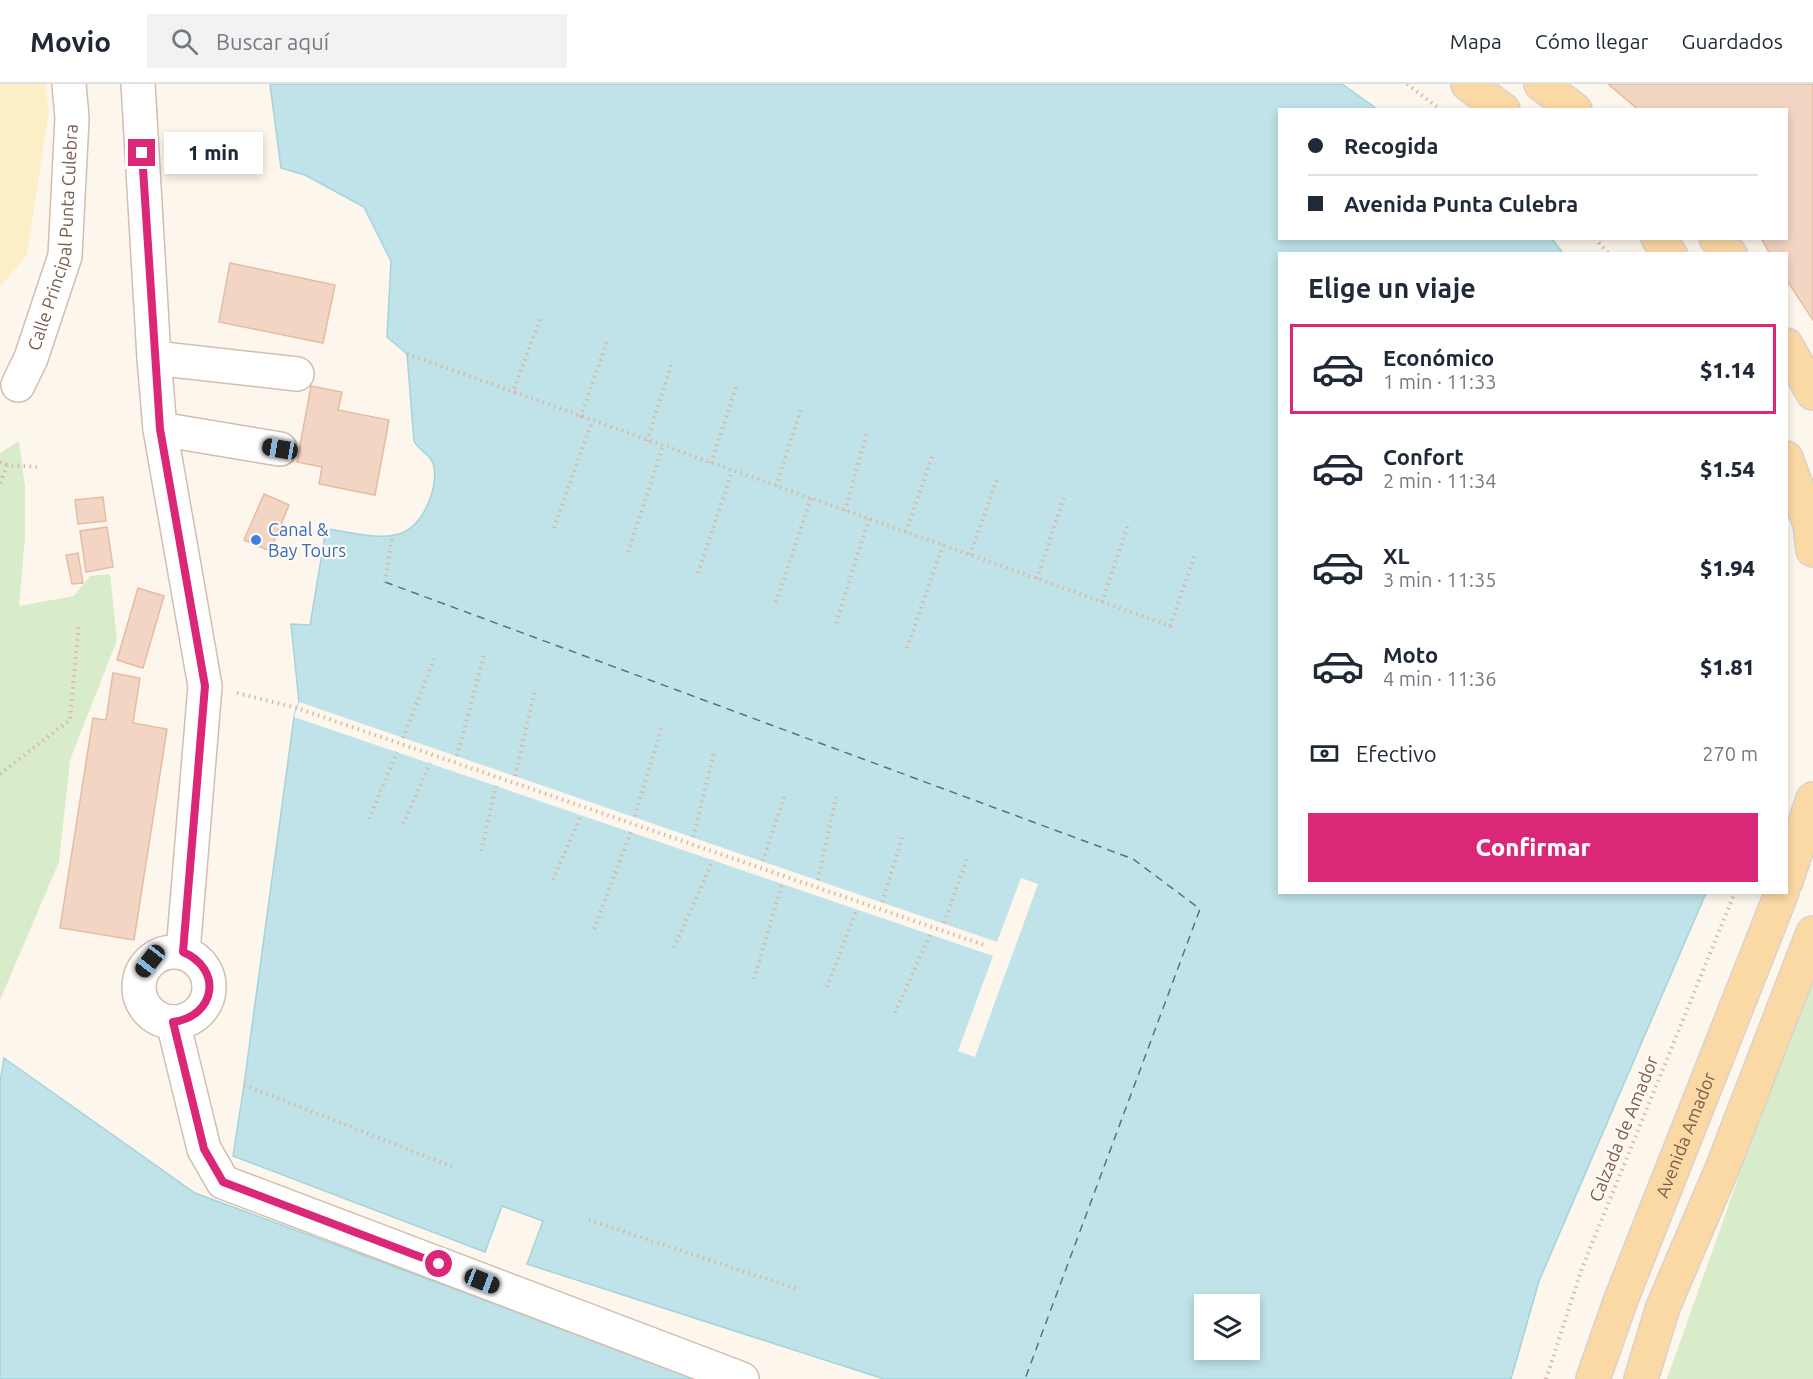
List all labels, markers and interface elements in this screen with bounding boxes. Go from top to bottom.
search box [147,14,567,68]
icon: search [168,25,201,58]
text: Movio [30,26,111,57]
text: Buscar aquí [216,29,329,54]
text: Mapa [1450,29,1502,53]
text: Cómo llegar [1535,29,1649,53]
text: Guardados [1682,29,1783,53]
street label: Calle Principal Punta Culebra [23,123,81,353]
callout: 1 min [163,132,262,174]
text: Recogida [1344,133,1439,158]
route end [128,139,155,166]
text: 1 min [188,141,239,164]
text: Avenida Punta Culebra [1344,191,1578,216]
text: Elige un viaje [1308,273,1476,303]
icon: car [1311,342,1365,396]
text: Económico [1383,345,1494,370]
text: $1.14 [1700,357,1755,382]
text: 1 min · 11:33 [1383,370,1497,393]
car [261,437,299,461]
icon: car [1311,441,1365,495]
text: Confort [1383,444,1464,469]
text: $1.54 [1700,456,1755,481]
text: 2 min · 11:34 [1383,469,1497,492]
place label: Canal & Bay Tours [268,519,346,560]
marker: Canal & Bay Tours [249,533,263,547]
icon: car [1311,540,1365,594]
text: XL [1383,543,1410,568]
text: $1.94 [1700,555,1755,580]
text: 3 min · 11:35 [1383,568,1497,591]
icon: car [1311,639,1365,693]
text: Moto [1383,642,1438,667]
text: $1.81 [1700,654,1755,679]
text: 4 min · 11:36 [1383,667,1497,690]
icon: cash [1308,737,1341,770]
text: Efectivo [1356,741,1437,766]
text: 270 m [1702,742,1758,765]
button: Confirmar [1308,813,1758,882]
car [132,941,168,981]
street label: Calzada de Amador [1585,1053,1662,1204]
street label: Avenida Amador [1651,1069,1719,1200]
route start [425,1250,452,1277]
car [462,1266,502,1296]
map controls [1194,1294,1260,1360]
button: layers [1194,1294,1260,1360]

